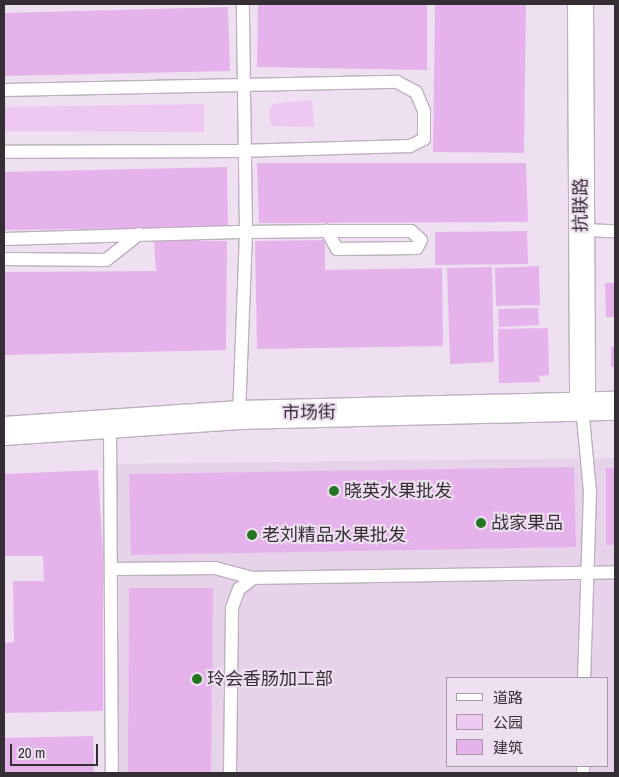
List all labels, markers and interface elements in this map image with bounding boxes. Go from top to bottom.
street label: 抗联路 [570,178,592,232]
street label: 市场街 [282,402,336,424]
place label: 晓英水果批发 [344,480,452,502]
marker: 晓英水果批发 [328,485,340,497]
place label: 战家果品 [491,512,563,534]
marker: 战家果品 [475,517,487,529]
place label: 老刘精品水果批发 [262,524,406,546]
marker: 老刘精品水果批发 [246,529,258,541]
place label: 玲会香肠加工部 [207,668,333,690]
marker: 玲会香肠加工部 [191,673,203,685]
legend [446,677,609,767]
text: 道路 [493,687,523,708]
text: 公园 [493,712,523,733]
scale bar [12,734,100,766]
text: 建筑 [493,737,523,758]
text: 20 m [18,742,45,763]

